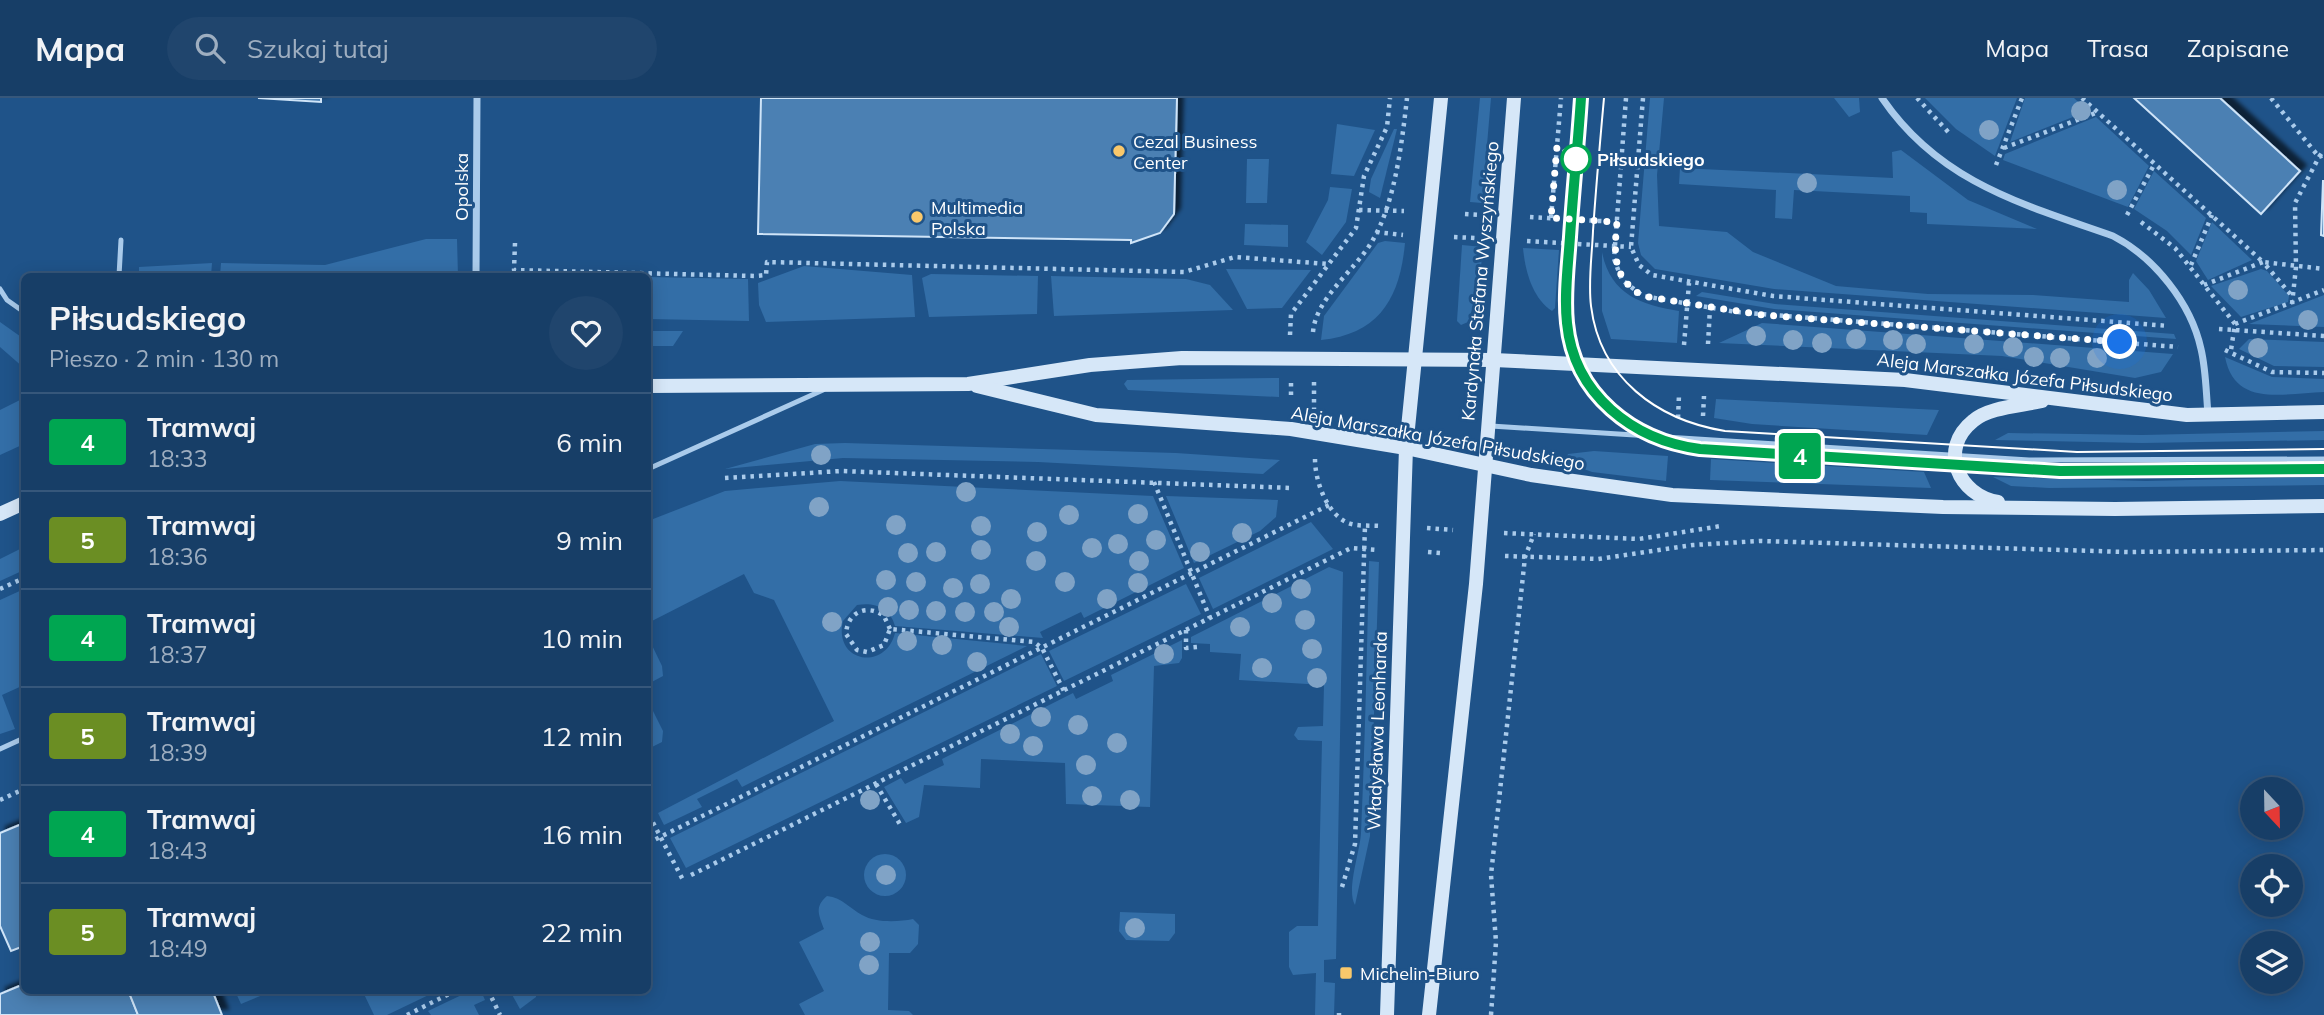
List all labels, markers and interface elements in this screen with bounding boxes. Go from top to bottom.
search box [167,17,657,80]
text: Mapa [35,28,125,69]
icon: search [191,29,229,67]
text: Szukaj tutaj [247,32,389,65]
text: Mapa [1985,33,2049,63]
text: Trasa [2087,33,2149,63]
text: Zapisane [2187,33,2289,63]
place label: Cezal Business Center [1133,130,1258,174]
street label: Kardynała Stefana Wyszyńskiego [1456,140,1504,422]
marker: Cezal Business Center [1111,143,1127,159]
marker: Piłsudskiego [1561,144,1591,174]
place label: Piłsudskiego [1597,148,1705,171]
street label: Opolska [450,153,473,221]
place label: Multimedia Polska [931,196,1023,240]
marker: Multimedia Polska [909,209,925,225]
button: heart [549,296,623,370]
text: Piłsudskiego [49,297,246,338]
your location [2102,324,2137,359]
text: Pieszo · 2 min · 130 m [49,344,279,373]
street label: Aleja Marszałka Józefa Piłsudskiego [1876,347,2174,407]
street label: Aleja Marszałka Józefa Piłsudskiego [1289,401,1587,475]
text: Tramwaj [147,411,256,444]
text: 6 min [556,426,623,459]
text: 4 [80,427,95,457]
line badge: 4 [1777,433,1823,479]
text: 4 [1793,441,1807,471]
text: 18:33 [147,444,207,473]
text: Tramwaj [147,509,256,542]
text: 9 min [556,524,623,557]
text: 5 [80,525,95,555]
text: 18:36 [147,542,207,571]
text: Tramwaj [147,607,256,640]
text: 10 min [541,622,623,655]
text: 4 [80,623,95,653]
street label: Władysława Leonharda [1362,631,1392,831]
text: 18:37 [147,640,207,669]
text: Tramwaj [147,705,256,738]
text: 12 min [541,720,623,753]
text: 5 [80,721,95,751]
text: 18:39 [147,738,207,767]
north arrow [2240,777,2303,840]
map controls [2240,777,2303,994]
text: Tramwaj [147,803,256,836]
text: 16 min [541,818,623,851]
text: 4 [80,819,95,849]
text: 18:43 [147,836,207,865]
button: locate [2240,854,2303,917]
text: Tramwaj [147,901,256,934]
text: 22 min [541,916,623,949]
text: 5 [80,917,95,947]
button: layers [2240,931,2303,994]
text: 18:49 [147,934,207,963]
place label: Michelin-Biuro [1360,962,1479,985]
marker: Michelin-Biuro [1338,965,1354,981]

